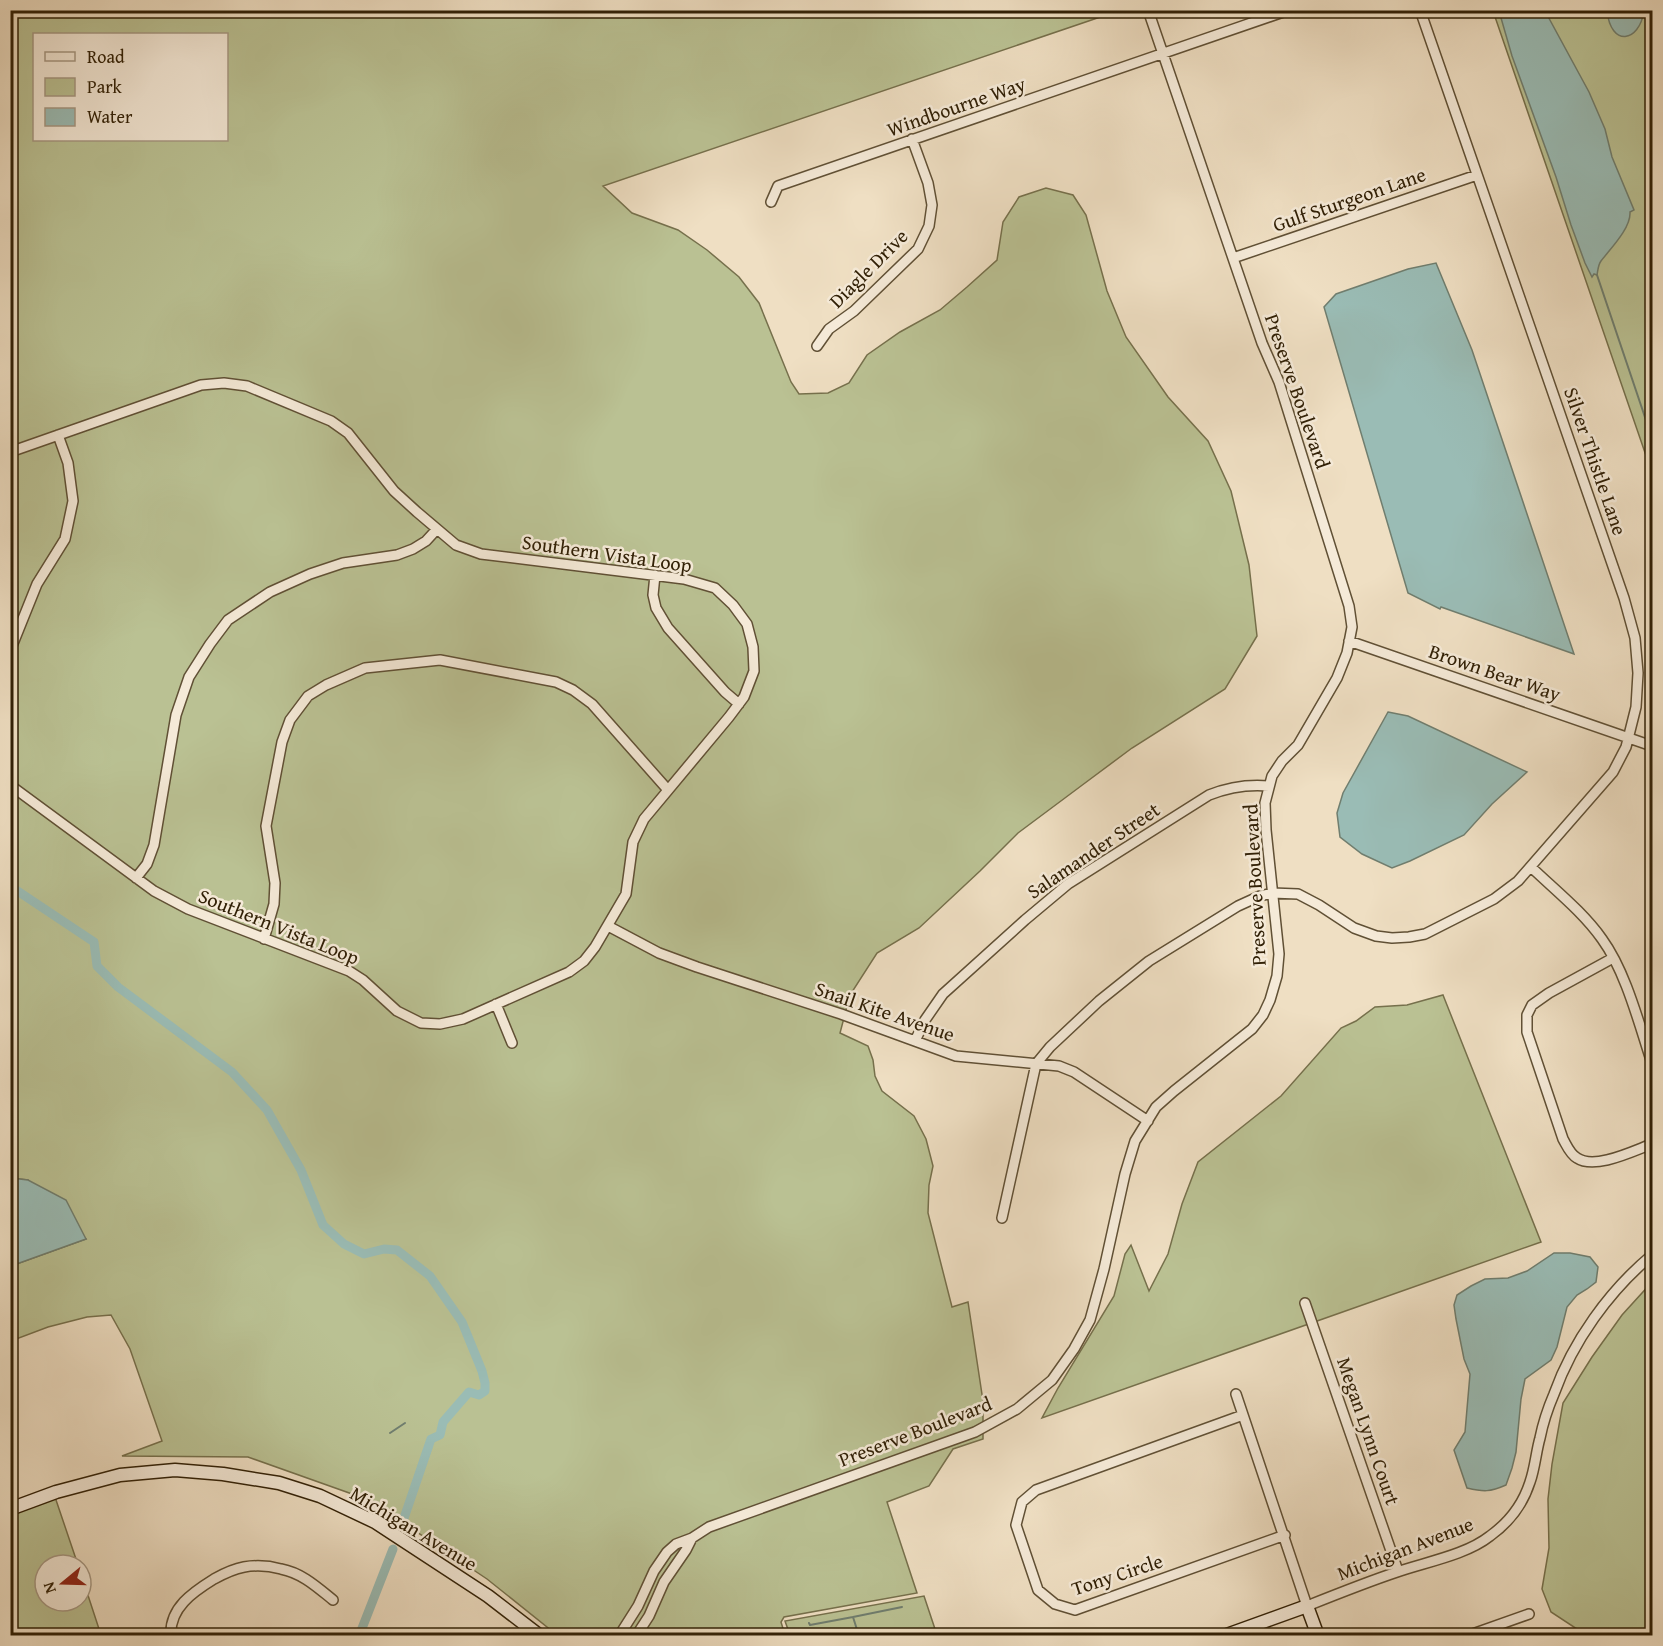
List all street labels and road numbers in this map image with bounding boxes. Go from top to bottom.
street label: Windbourne Way [883,69,1029,143]
street label: Gulf Sturgeon Lane [1269,159,1429,239]
street label: Diagle Drive [822,222,914,314]
street label: Preserve Boulevard [1258,310,1338,473]
street label: Silver Thistle Lane [1557,383,1635,539]
street label: Southern Vista Loop [520,527,694,579]
street label: Brown Bear Way [1425,636,1565,708]
street label: Salamander Street [1021,795,1165,905]
street label: Preserve Boulevard [1235,803,1273,967]
street label: Southern Vista Loop [194,881,364,972]
street label: Snail Kite Avenue [811,974,959,1048]
street label: Megan Lynn Court [1330,1353,1408,1509]
street label: Preserve Boulevard [834,1388,996,1474]
street label: Michigan Avenue [345,1479,483,1577]
street label: Michigan Avenue [1333,1509,1477,1587]
street label: Tony Circle [1068,1546,1166,1602]

